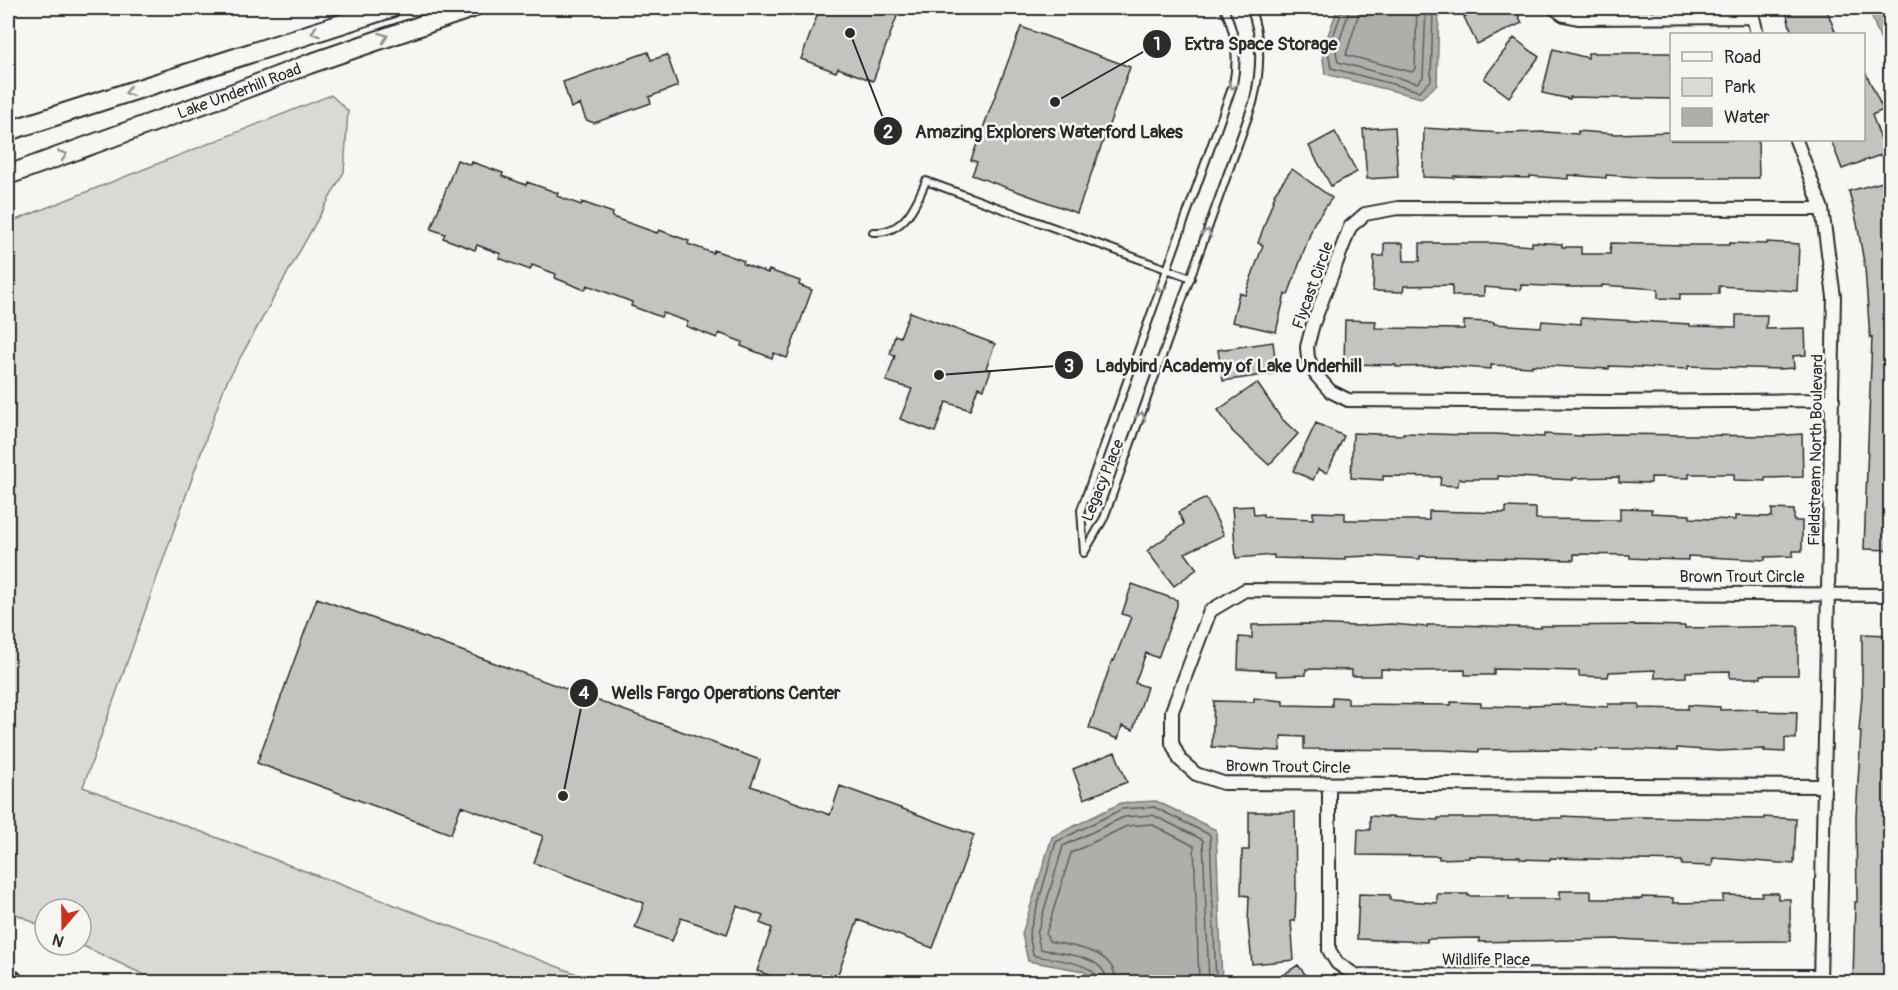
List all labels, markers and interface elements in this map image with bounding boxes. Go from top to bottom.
one-way arrow [310,25,321,37]
callout: Extra Space Storage [1142,26,1349,62]
one-way arrow [378,32,389,45]
text: 1 [1153,33,1161,56]
text: Extra Space Storage [1185,33,1339,56]
legend [1670,33,1865,141]
text: Road [1724,46,1761,69]
street label: Lake Underhill Road [175,59,304,124]
text: Park [1724,76,1756,99]
one-way arrow [1227,80,1240,90]
one-way arrow [124,84,135,97]
text: Water [1724,106,1770,129]
callout: Amazing Explorers Waterford Lakes [873,113,1195,149]
text: 2 [883,121,893,144]
text: Amazing Explorers Waterford Lakes [915,121,1184,144]
one-way arrow [57,149,67,162]
one-way arrow [1199,228,1212,239]
street label: Flycast Circle [1288,239,1338,332]
one-way arrow [1155,283,1168,293]
callout: Ladybird Academy of Lake Underhill [1054,347,1374,383]
street label: Fieldstream North Boulevard [1804,354,1828,546]
text: 3 [1064,355,1074,378]
text: Ladybird Academy of Lake Underhill [1096,355,1362,378]
one-way arrow [1133,411,1146,422]
street label: Legacy Place [1077,436,1129,524]
street label: Brown Trout Circle [1680,567,1805,587]
callout: Wells Fargo Operations Center [569,675,852,711]
text: 4 [579,682,590,705]
text: Wells Fargo Operations Center [612,682,841,705]
street label: Brown Trout Circle [1225,756,1351,778]
north arrow [33,897,93,957]
text: N [50,929,67,951]
street label: Wildlife Place [1442,950,1530,970]

